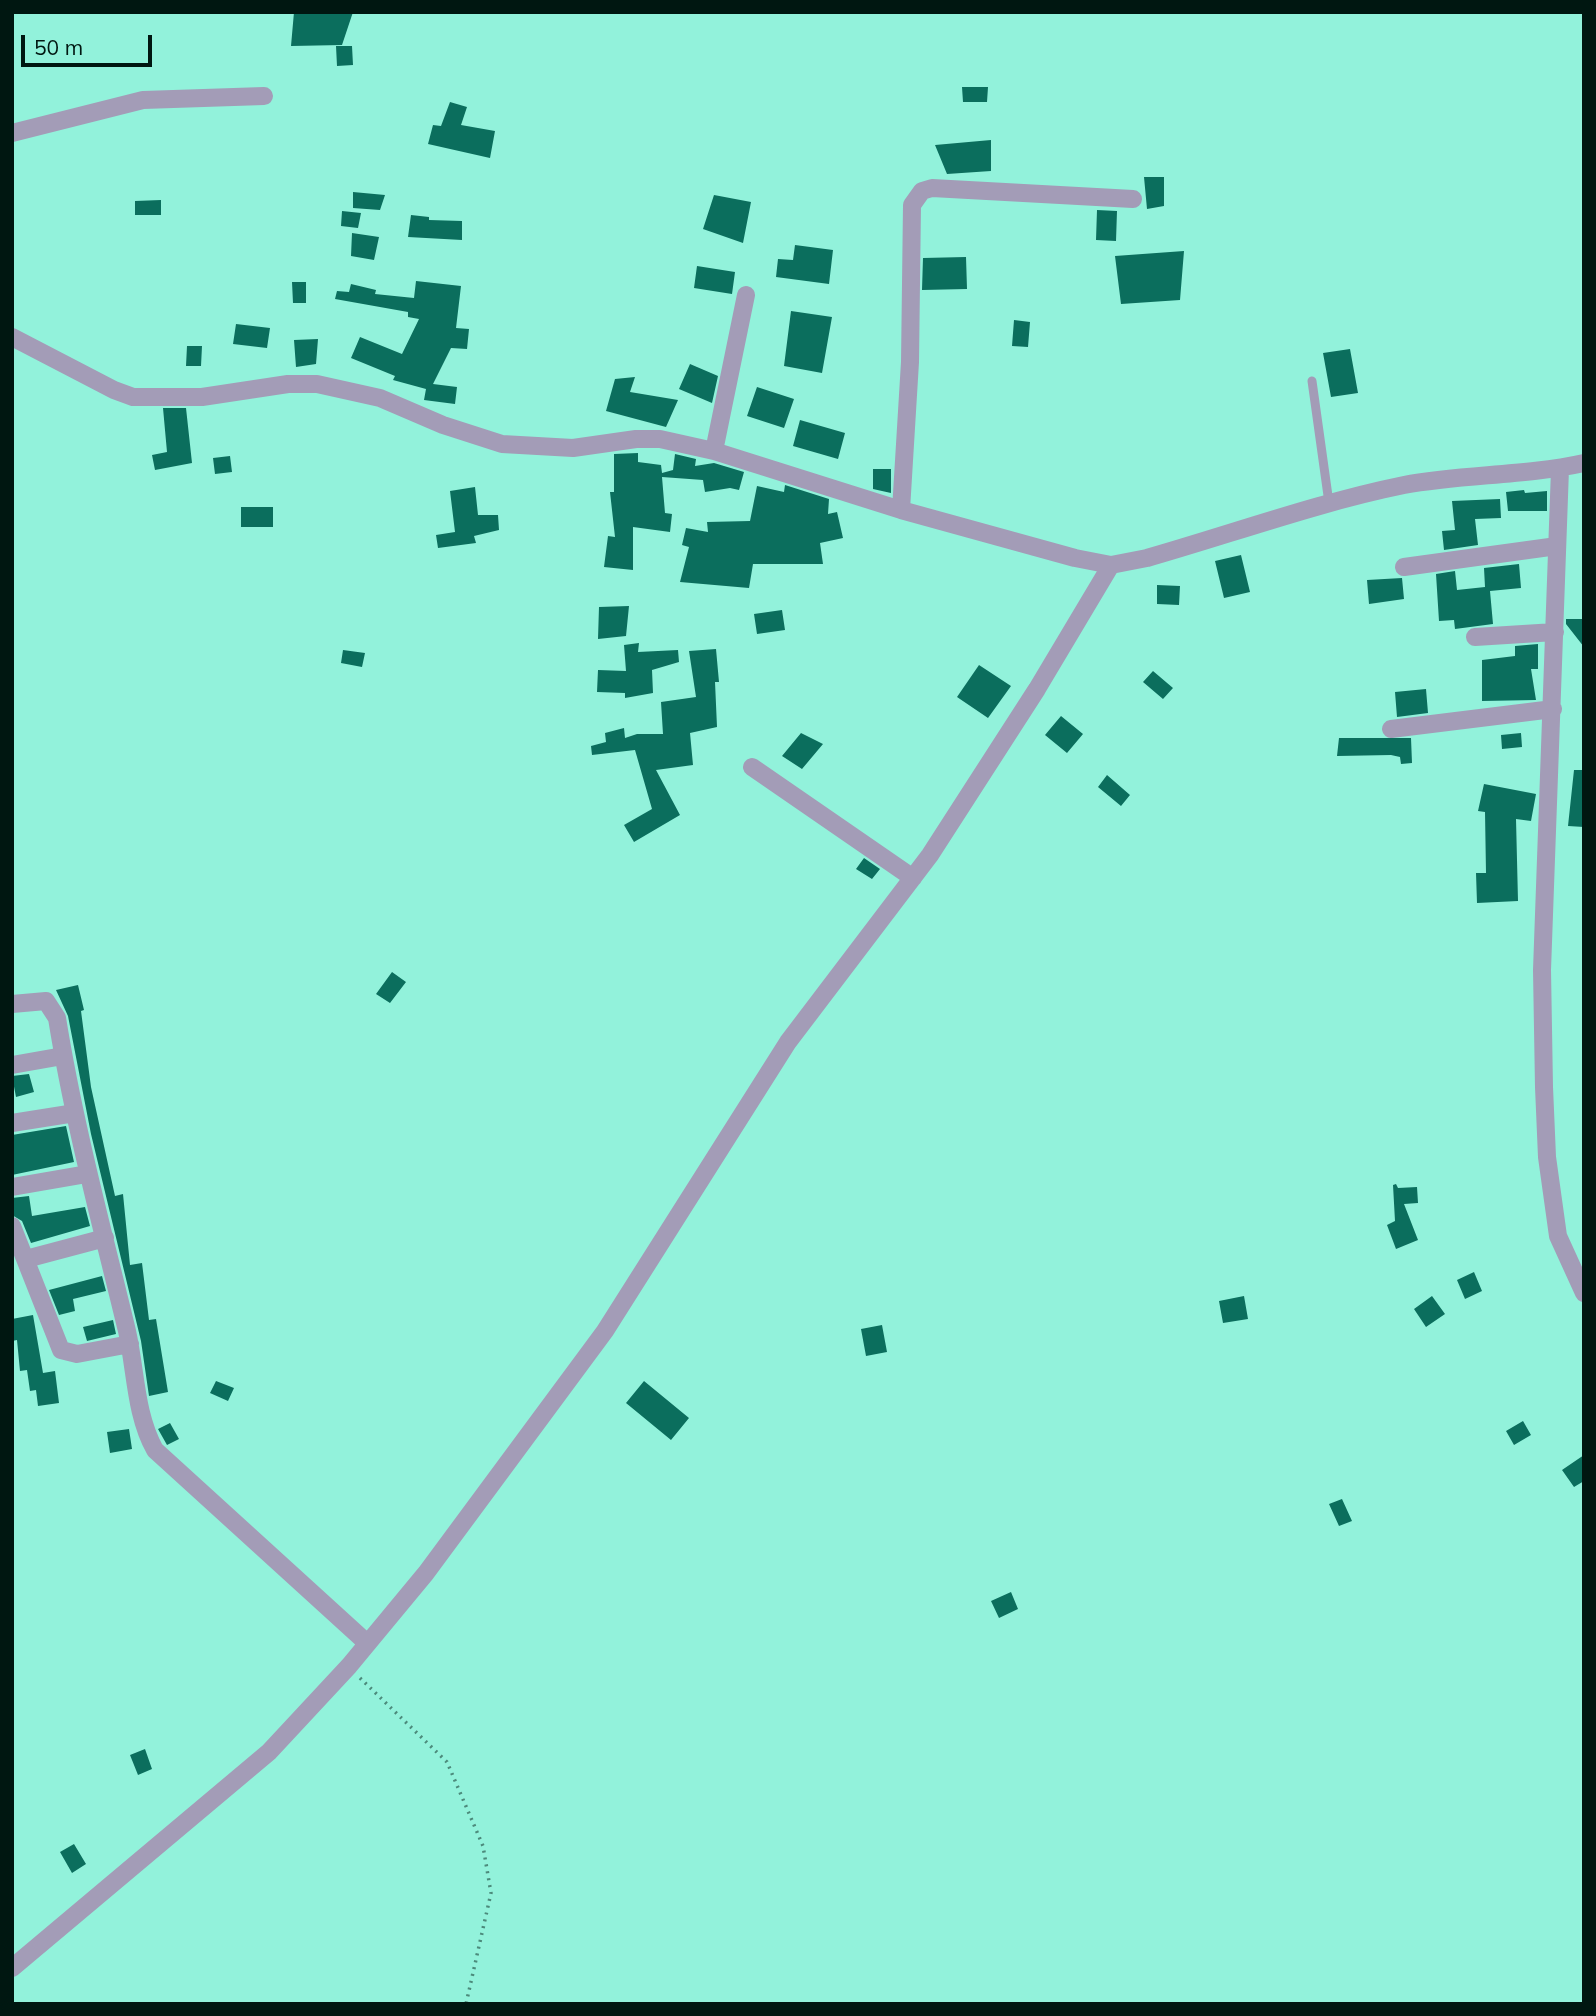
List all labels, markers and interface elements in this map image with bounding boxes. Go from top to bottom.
scale bar [24,21,156,65]
text: 50 m [34,34,83,60]

